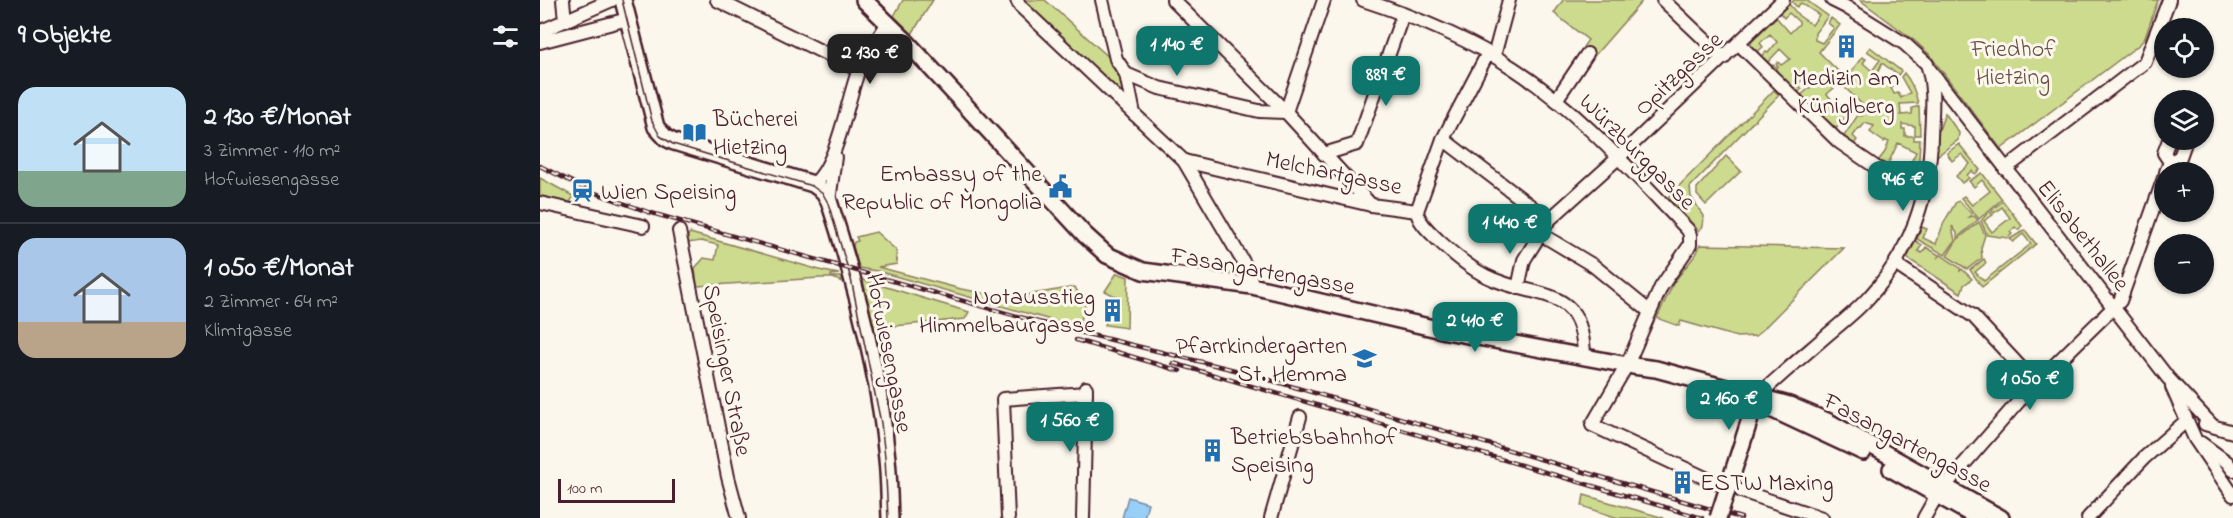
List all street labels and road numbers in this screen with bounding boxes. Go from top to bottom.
street label: Opitzgasse [1627,24,1732,125]
street label: Würzburggasse [1570,86,1703,220]
street label: Melchartgasse [1262,143,1405,206]
street label: Elisabethallee [2027,173,2137,300]
street label: Fasangartengasse [1167,239,1358,306]
street label: Hofwiesengasse [855,271,920,437]
street label: Speisinger Straße [692,282,759,459]
street label: Fasangartengasse [1815,385,1998,504]

